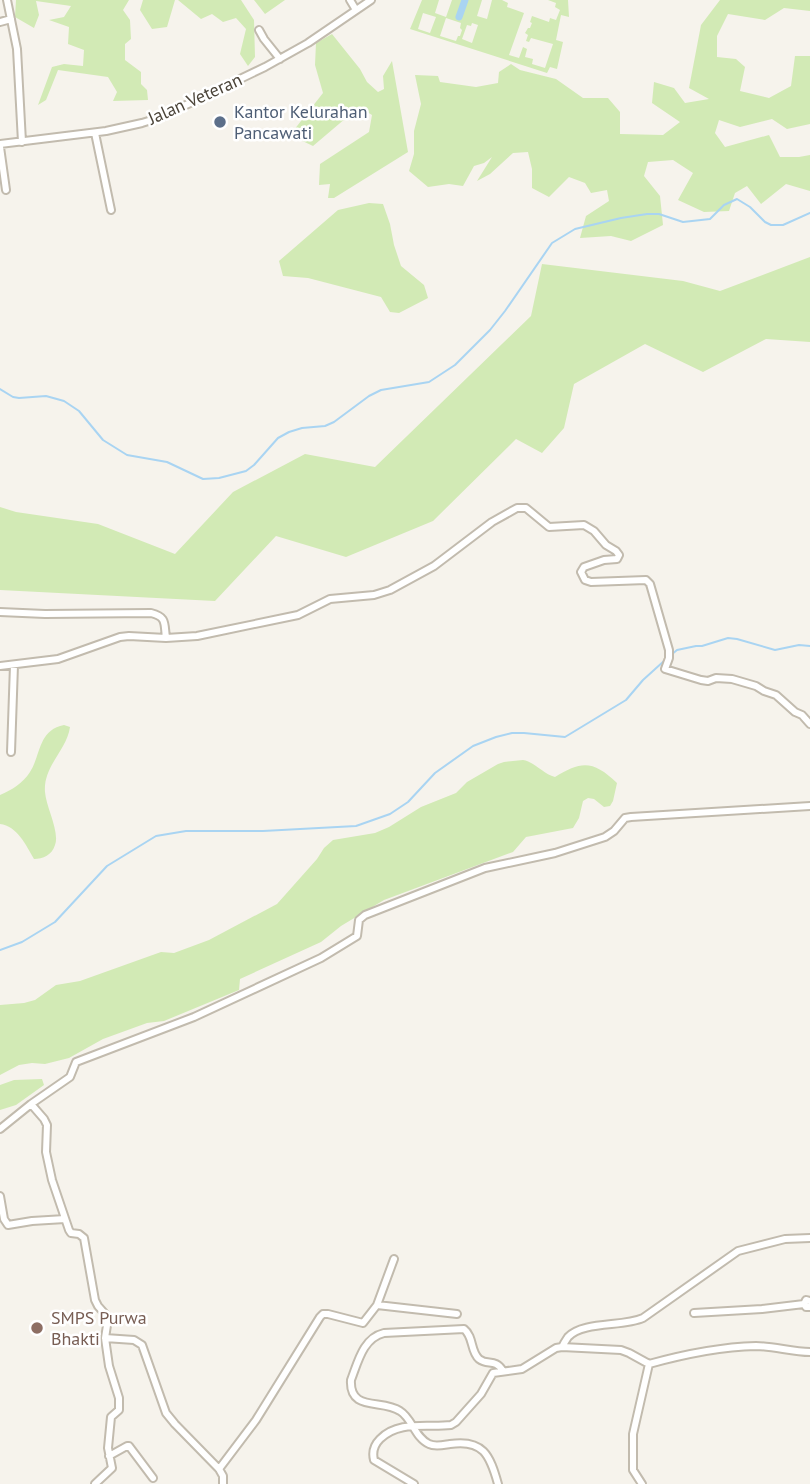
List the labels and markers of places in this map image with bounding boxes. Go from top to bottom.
place label: Kantor Kelurahan Pancawati [234,100,368,144]
marker: Kantor Kelurahan Pancawati [212,114,228,130]
place label: SMPS Purwa Bhakti [51,1306,147,1350]
marker: SMPS Purwa Bhakti [29,1320,45,1336]

